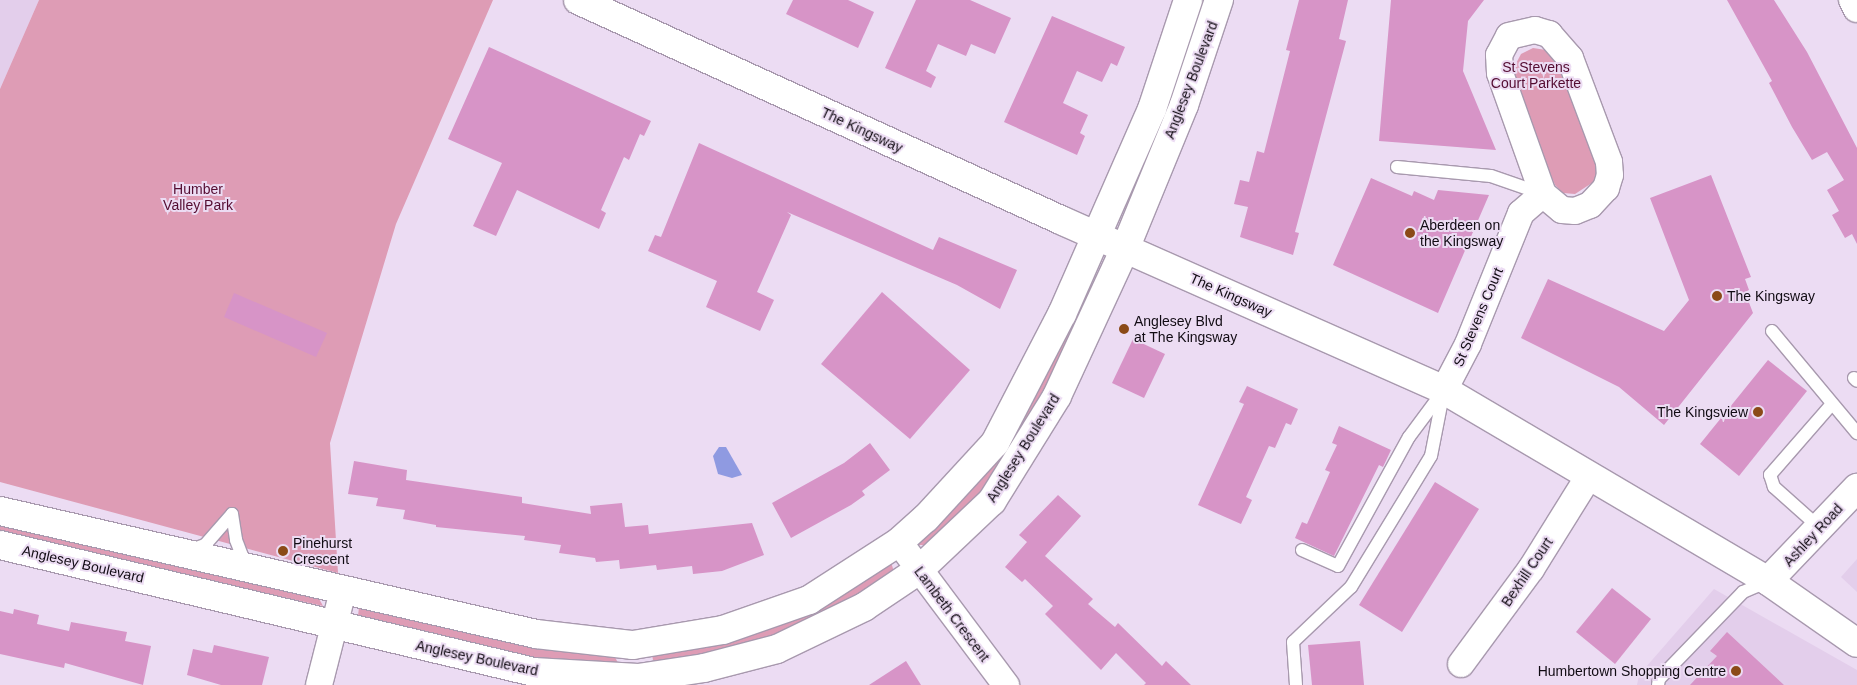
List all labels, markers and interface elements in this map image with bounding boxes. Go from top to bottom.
street label: Anglesey Boulevard [1161,19,1221,141]
park label: St Stevens Court Parkette [1491,59,1581,92]
street label: The Kingsway [819,104,905,156]
park label: Humber Valley Park [163,181,233,213]
place label: Aberdeen on the Kingsway [1420,217,1503,250]
marker: Aberdeen on the Kingsway [1404,227,1416,239]
street label: St Stevens Court [1450,265,1506,369]
street label: The Kingsway [1187,269,1275,321]
place label: The Kingsway [1727,288,1815,304]
marker: The Kingsway [1711,290,1723,302]
place label: Anglesey Blvd at The Kingsway [1134,313,1237,346]
marker: Anglesey Blvd at The Kingsway [1118,323,1130,335]
street label: Anglesey Boulevard [983,391,1063,505]
place label: The Kingsview [1657,404,1748,420]
marker: The Kingsview [1752,406,1764,418]
street label: Ashley Road [1780,500,1846,570]
street label: Bexhill Court [1498,534,1556,610]
place label: Pinehurst Crescent [293,535,352,568]
street label: Anglesey Boulevard [20,542,146,586]
marker: Pinehurst Crescent [277,545,289,557]
street label: Lambeth Crescent [911,563,993,665]
street label: Anglesey Boulevard [414,637,540,679]
place label: Humbertown Shopping Centre [1538,663,1726,679]
marker: Humbertown Shopping Centre [1730,665,1742,677]

